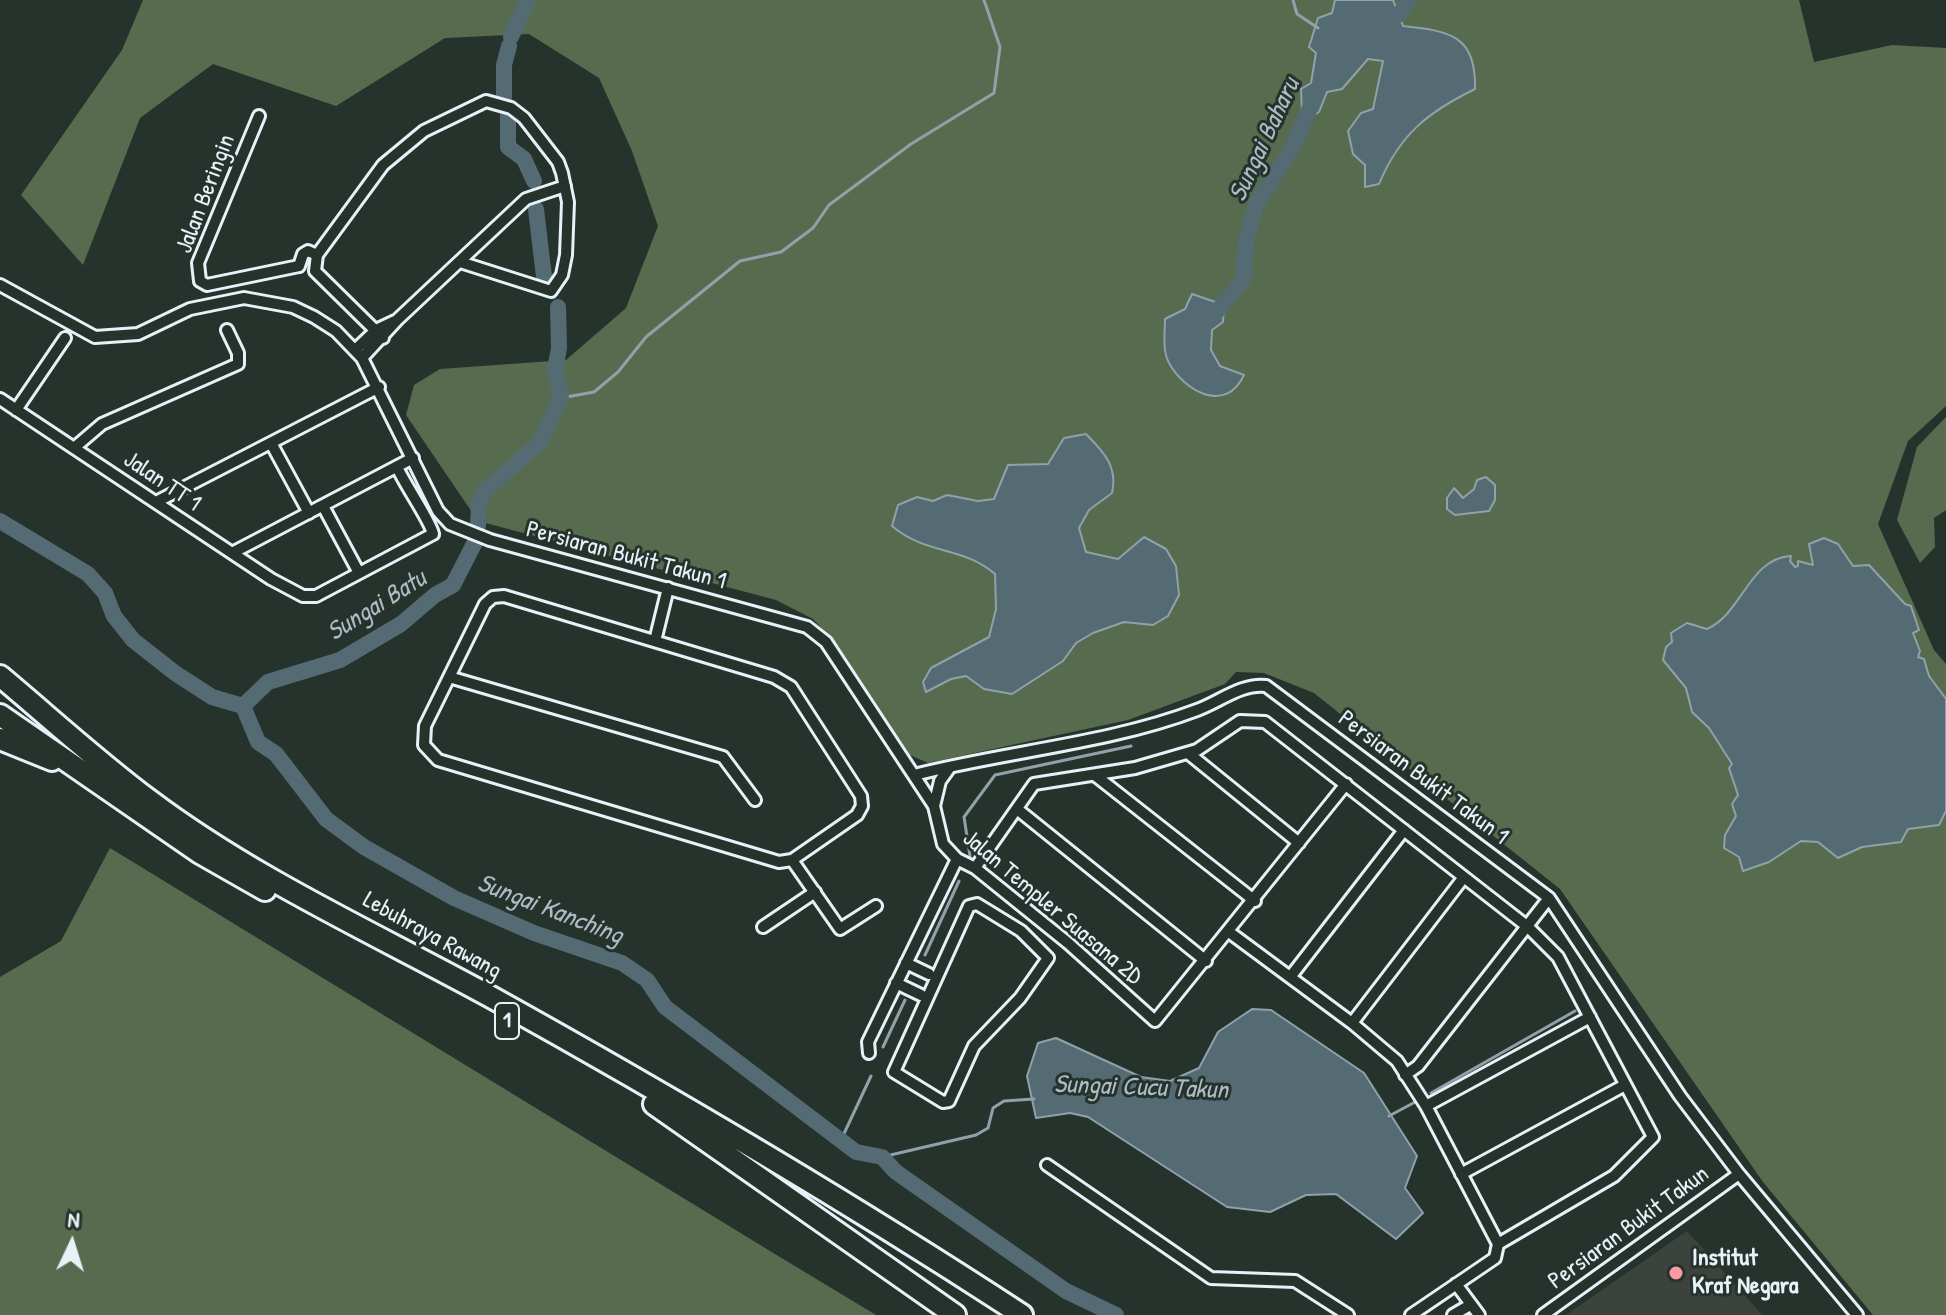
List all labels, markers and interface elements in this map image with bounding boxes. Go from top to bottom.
water label: Sungai Baharu [1223,73,1307,207]
street label: Jalan Beringin [170,131,242,257]
street label: Jalan TT 1 [118,446,206,518]
street label: Persiaran Bukit Takun 1 [523,515,729,597]
water label: Sungai Batu [322,564,432,648]
street label: Persiaran Bukit Takun 1 [1332,705,1514,851]
street label: Jalan Templer Suasana 2D [956,824,1148,992]
water label: Sungai Kanching [473,868,627,952]
street label: Lebuhraya Rawang [358,886,506,986]
road number: 1 [495,1003,519,1039]
water label: Sungai Cucu Takun [1053,1069,1229,1107]
street label: Persiaran Bukit Takun [1543,1160,1715,1296]
north arrow [32,1203,112,1283]
text: N [67,1204,81,1234]
place label: Institut Kraf Negara [1692,1245,1798,1301]
marker: Institut Kraf Negara [1667,1264,1685,1282]

